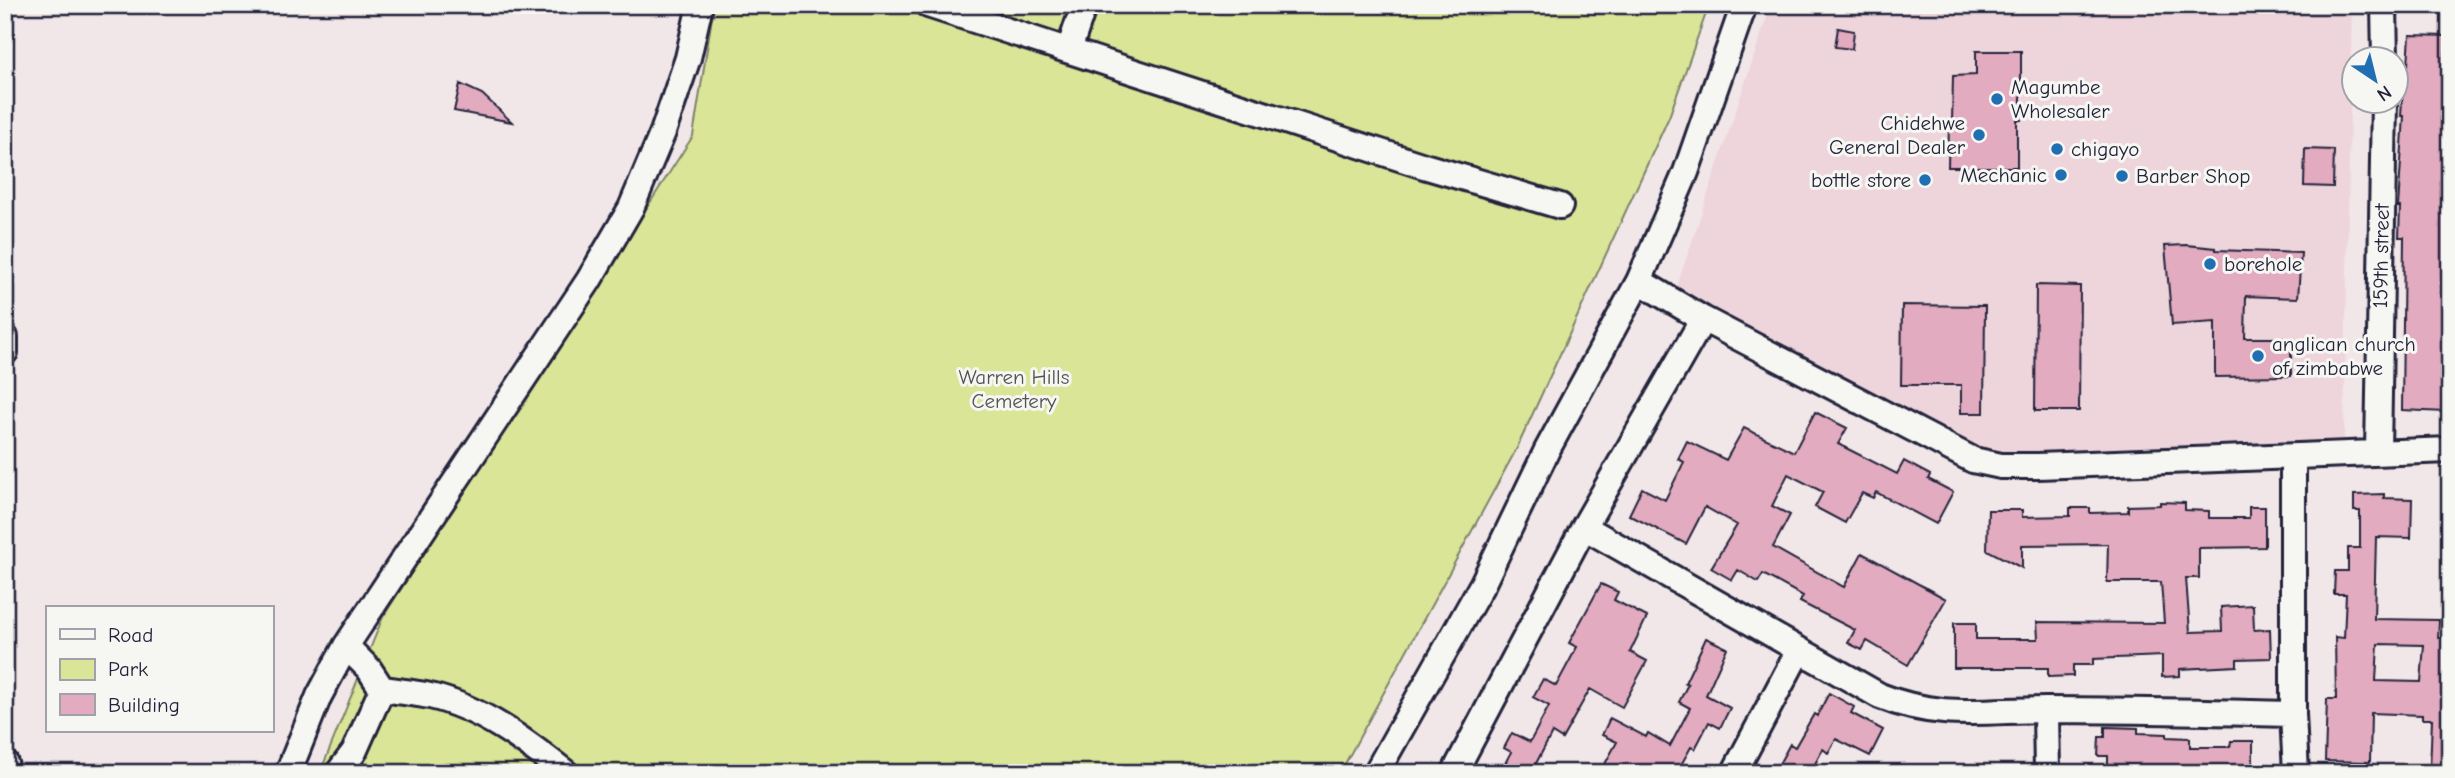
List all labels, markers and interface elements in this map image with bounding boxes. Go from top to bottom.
north arrow [2340,46,2410,116]
place label: Magumbe Wholesaler [2011,75,2110,123]
text: N [2373,81,2396,106]
marker: Magumbe Wholesaler [1989,91,2005,107]
place label: Chidehwe General Dealer [1829,111,1966,159]
marker: Chidehwe General Dealer [1971,127,1987,143]
place label: chigayo [2071,137,2139,161]
marker: chigayo [2049,141,2065,157]
place label: Mechanic [1960,163,2047,187]
place label: Barber Shop [2136,164,2250,188]
marker: Mechanic [2053,167,2069,183]
place label: bottle store [1811,168,1911,192]
marker: Barber Shop [2114,168,2130,184]
marker: bottle store [1917,172,1933,188]
street label: 159th street [2368,202,2394,309]
place label: borehole [2224,252,2302,276]
marker: borehole [2202,256,2218,272]
place label: anglican church of zimbabwe [2272,332,2416,380]
marker: anglican church of zimbabwe [2250,348,2266,364]
park label: Warren Hills Cemetery [959,365,1069,413]
legend [46,606,273,732]
text: Road [108,623,153,647]
text: Park [108,657,148,681]
text: Building [108,693,180,717]

